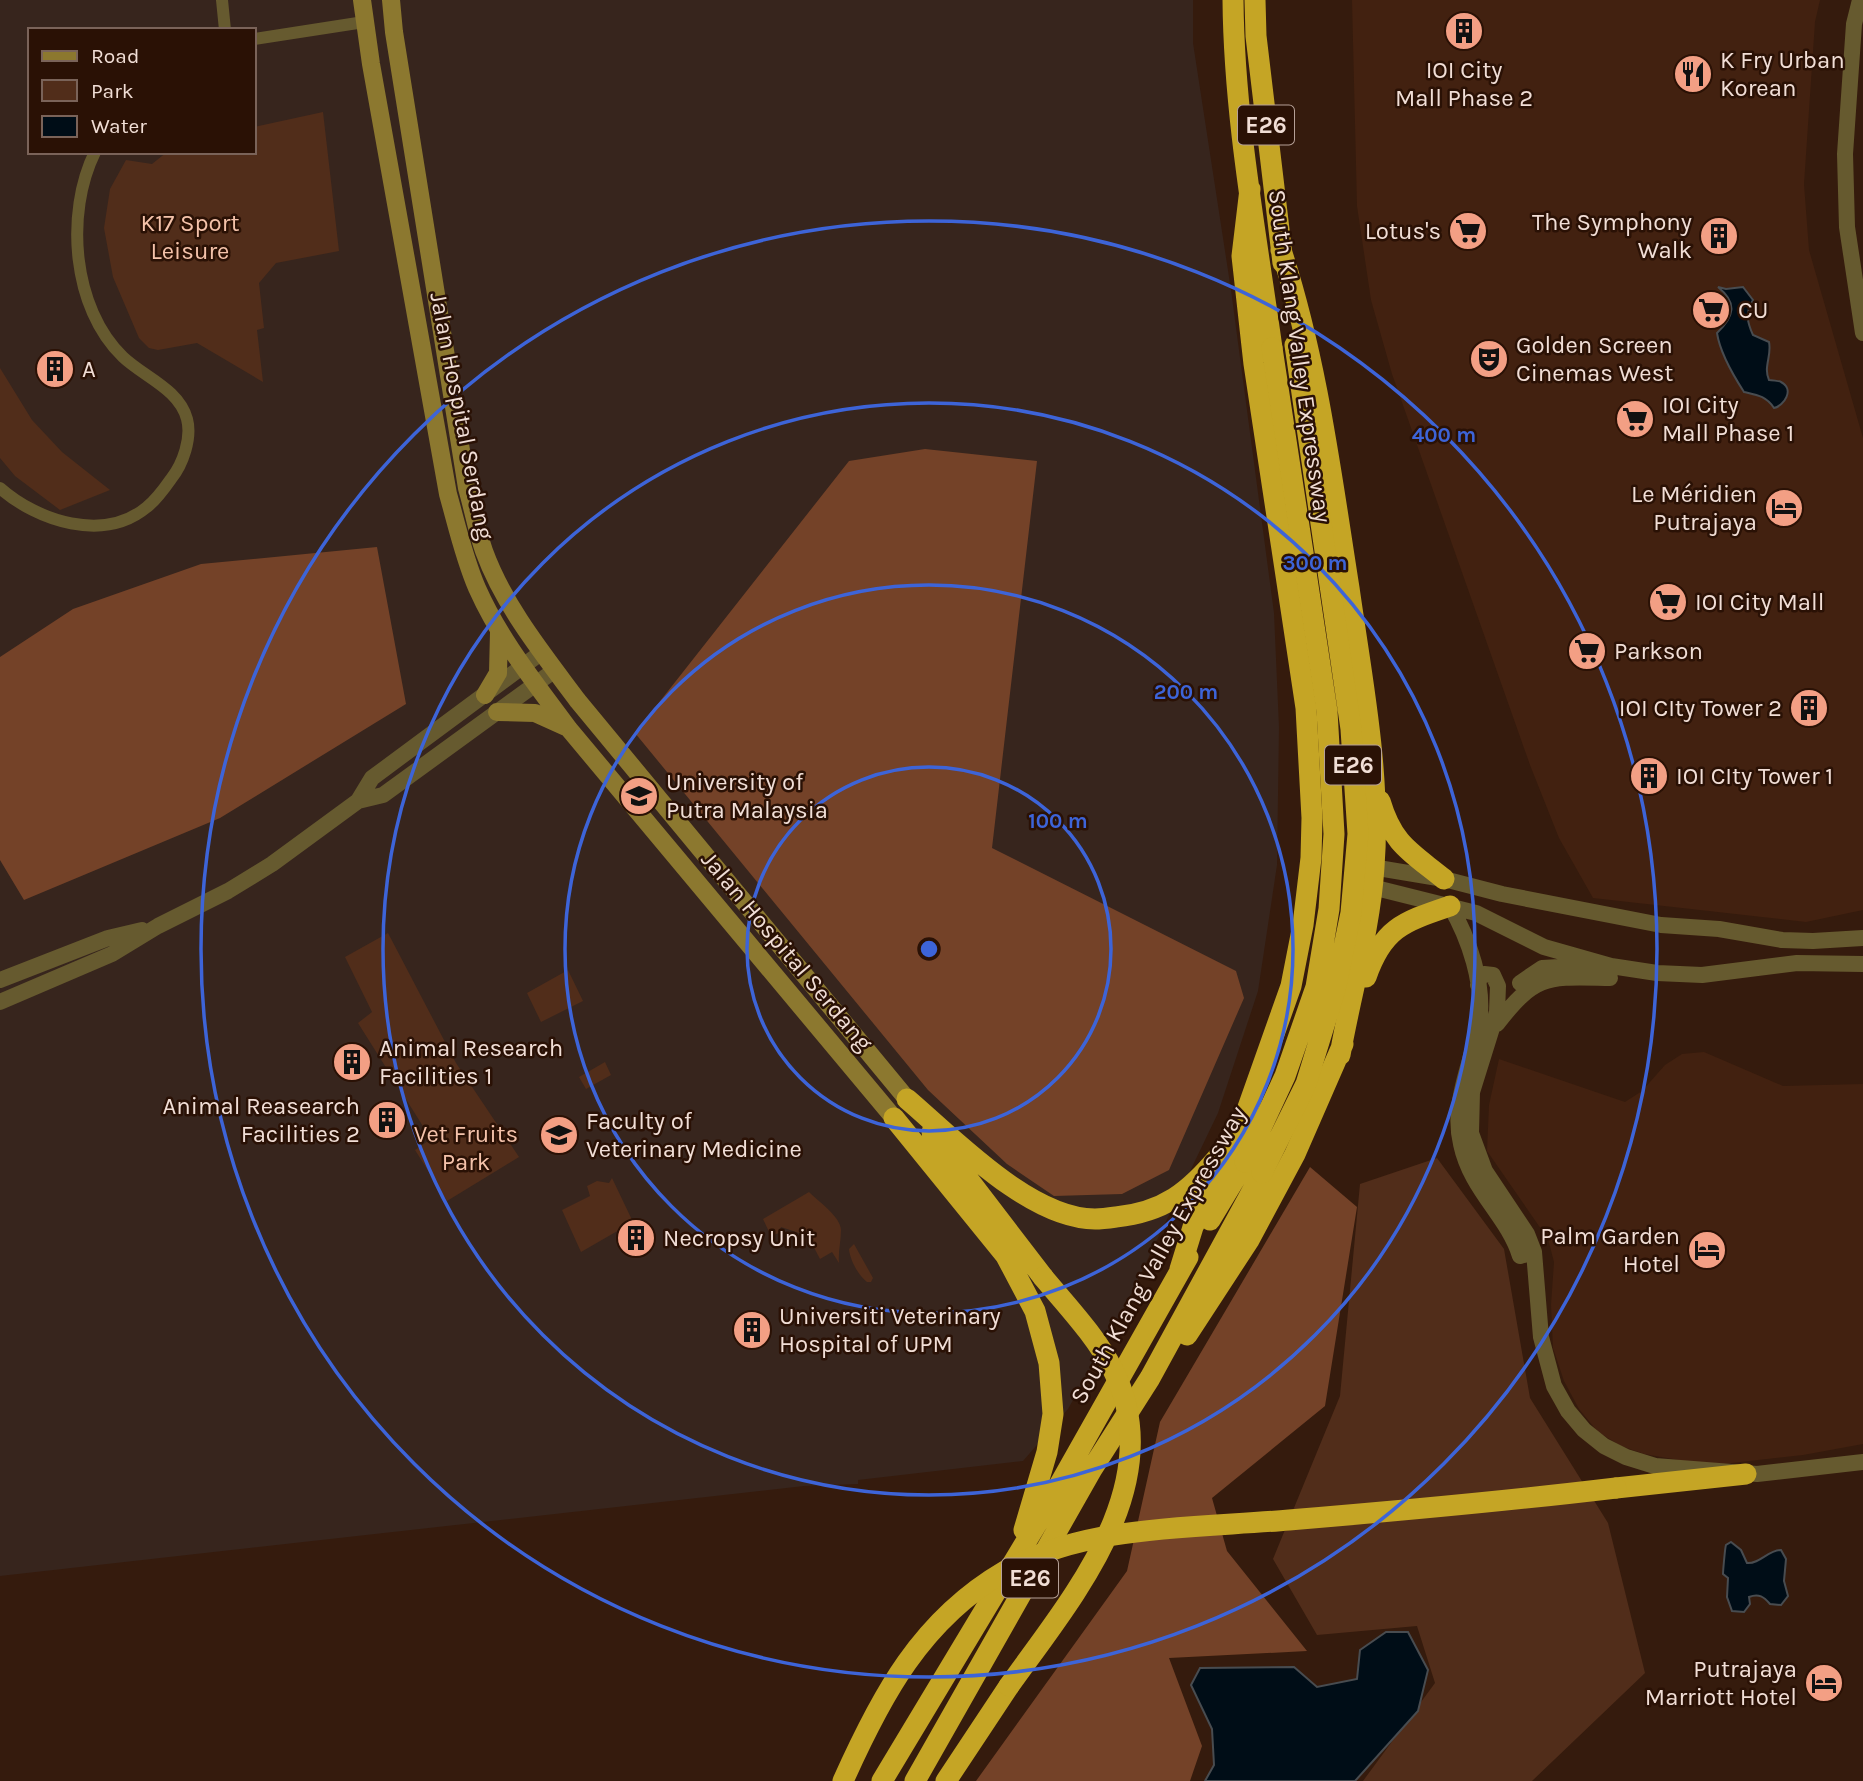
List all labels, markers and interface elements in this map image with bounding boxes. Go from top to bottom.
building icon: IOI City Mall Phase 2 [1443,10,1485,52]
legend [28,28,256,154]
text: Road [91,44,139,68]
place label: K Fry Urban Korean [1720,46,1845,102]
restaurant icon: K Fry Urban Korean [1672,53,1714,95]
place label: IOI City Mall Phase 2 [1395,56,1533,112]
text: Park [91,79,134,103]
road number: E26 [1238,106,1294,144]
text: Water [91,114,147,138]
street label: South Klang Valley Expressway [1263,188,1337,524]
place label: The Symphony Walk [1532,208,1692,264]
park label: K17 Sport Leisure [141,209,239,265]
supermarket icon: Lotus's [1447,210,1489,252]
building icon: The Symphony Walk [1698,215,1740,257]
place label: Lotus's [1365,217,1441,245]
supermarket icon: CU [1690,289,1732,331]
street label: Jalan Hospital Serdang [424,290,500,543]
place label: CU [1738,296,1768,324]
place label: Golden Screen Cinemas West [1516,331,1673,387]
theatre icon: Golden Screen Cinemas West [1468,338,1510,380]
building icon: A [34,348,76,390]
place label: A [82,355,96,383]
place label: IOI City Mall Phase 1 [1662,391,1794,447]
supermarket icon: IOI City Mall Phase 1 [1614,398,1656,440]
text: 400 m [1412,423,1476,447]
place label: Le Méridien Putrajaya [1631,480,1757,536]
hotel icon: Le Méridien Putrajaya [1763,487,1805,529]
text: 300 m [1283,551,1347,575]
supermarket icon: IOI City Mall [1647,581,1689,623]
place label: IOI City Mall [1695,588,1824,616]
supermarket icon: Parkson [1566,630,1608,672]
place label: Parkson [1614,637,1703,665]
text: 200 m [1154,680,1218,704]
building icon: IOI CIty Tower 2 [1788,687,1830,729]
place label: IOI CIty Tower 2 [1619,694,1782,722]
road number: E26 [1325,746,1381,785]
building icon: IOI CIty Tower 1 [1628,755,1670,797]
place label: IOI CIty Tower 1 [1676,762,1833,790]
place label: University of Putra Malaysia [666,768,828,824]
school or university icon: University of Putra Malaysia [618,775,660,817]
text: 100 m [1028,809,1088,833]
street label: Jalan Hospital Serdang [695,846,879,1057]
centre of rings [917,937,941,961]
place label: Animal Research Facilities 1 [379,1034,563,1090]
building icon: Animal Research Facilities 1 [331,1041,373,1083]
place label: Animal Reasearch Facilities 2 [163,1092,360,1148]
building icon: Animal Reasearch Facilities 2 [366,1099,408,1141]
street label: South Klang Valley Expressway [1064,1101,1252,1409]
place label: Faculty of Veterinary Medicine [586,1107,802,1163]
school or university icon: Faculty of Veterinary Medicine [538,1114,580,1156]
park label: Vet Fruits Park [414,1120,518,1176]
building icon: Necropsy Unit [615,1217,657,1259]
place label: Palm Garden Hotel [1540,1222,1680,1278]
place label: Necropsy Unit [663,1224,815,1252]
hotel icon: Palm Garden Hotel [1686,1229,1728,1271]
place label: Universiti Veterinary Hospital of UPM [779,1302,1001,1358]
building icon: Universiti Veterinary Hospital of UPM [731,1309,773,1351]
road number: E26 [1002,1558,1058,1597]
place label: Putrajaya Marriott Hotel [1645,1655,1797,1711]
hotel icon: Putrajaya Marriott Hotel [1803,1662,1845,1704]

